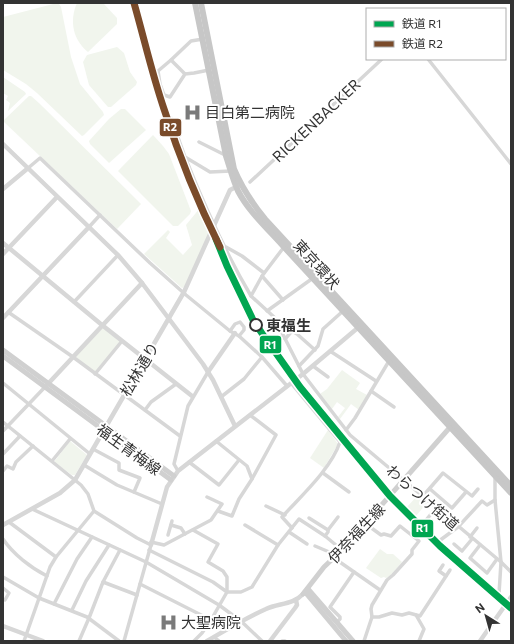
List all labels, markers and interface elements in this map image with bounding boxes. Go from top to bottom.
legend [366,8,506,60]
text: 鉄道 R1 [402,16,441,30]
text: 鉄道 R2 [402,36,443,50]
street label: RICKENBACKER [268,75,364,165]
hospital icon: 目白第二病院 [182,102,202,122]
place label: 目白第二病院 [205,103,295,121]
line badge: R2 [159,118,182,137]
text: R2 [163,120,177,133]
street label: 東京環状 [290,236,344,292]
place label: 東福生 [266,316,311,334]
marker: 東福生 [249,318,263,332]
line badge: R1 [259,335,282,354]
text: R1 [264,338,276,351]
street label: 松林通り [116,339,162,399]
street label: 福生青梅線 [93,420,165,478]
street label: わらつけ街道 [383,461,463,533]
street label: 伊奈福生線 [324,499,388,567]
line badge: R1 [411,519,434,538]
text: R1 [416,521,428,534]
north arrow [466,596,506,636]
text: N [472,600,487,615]
hospital icon: 大聖病院 [158,612,178,632]
place label: 大聖病院 [181,613,241,631]

